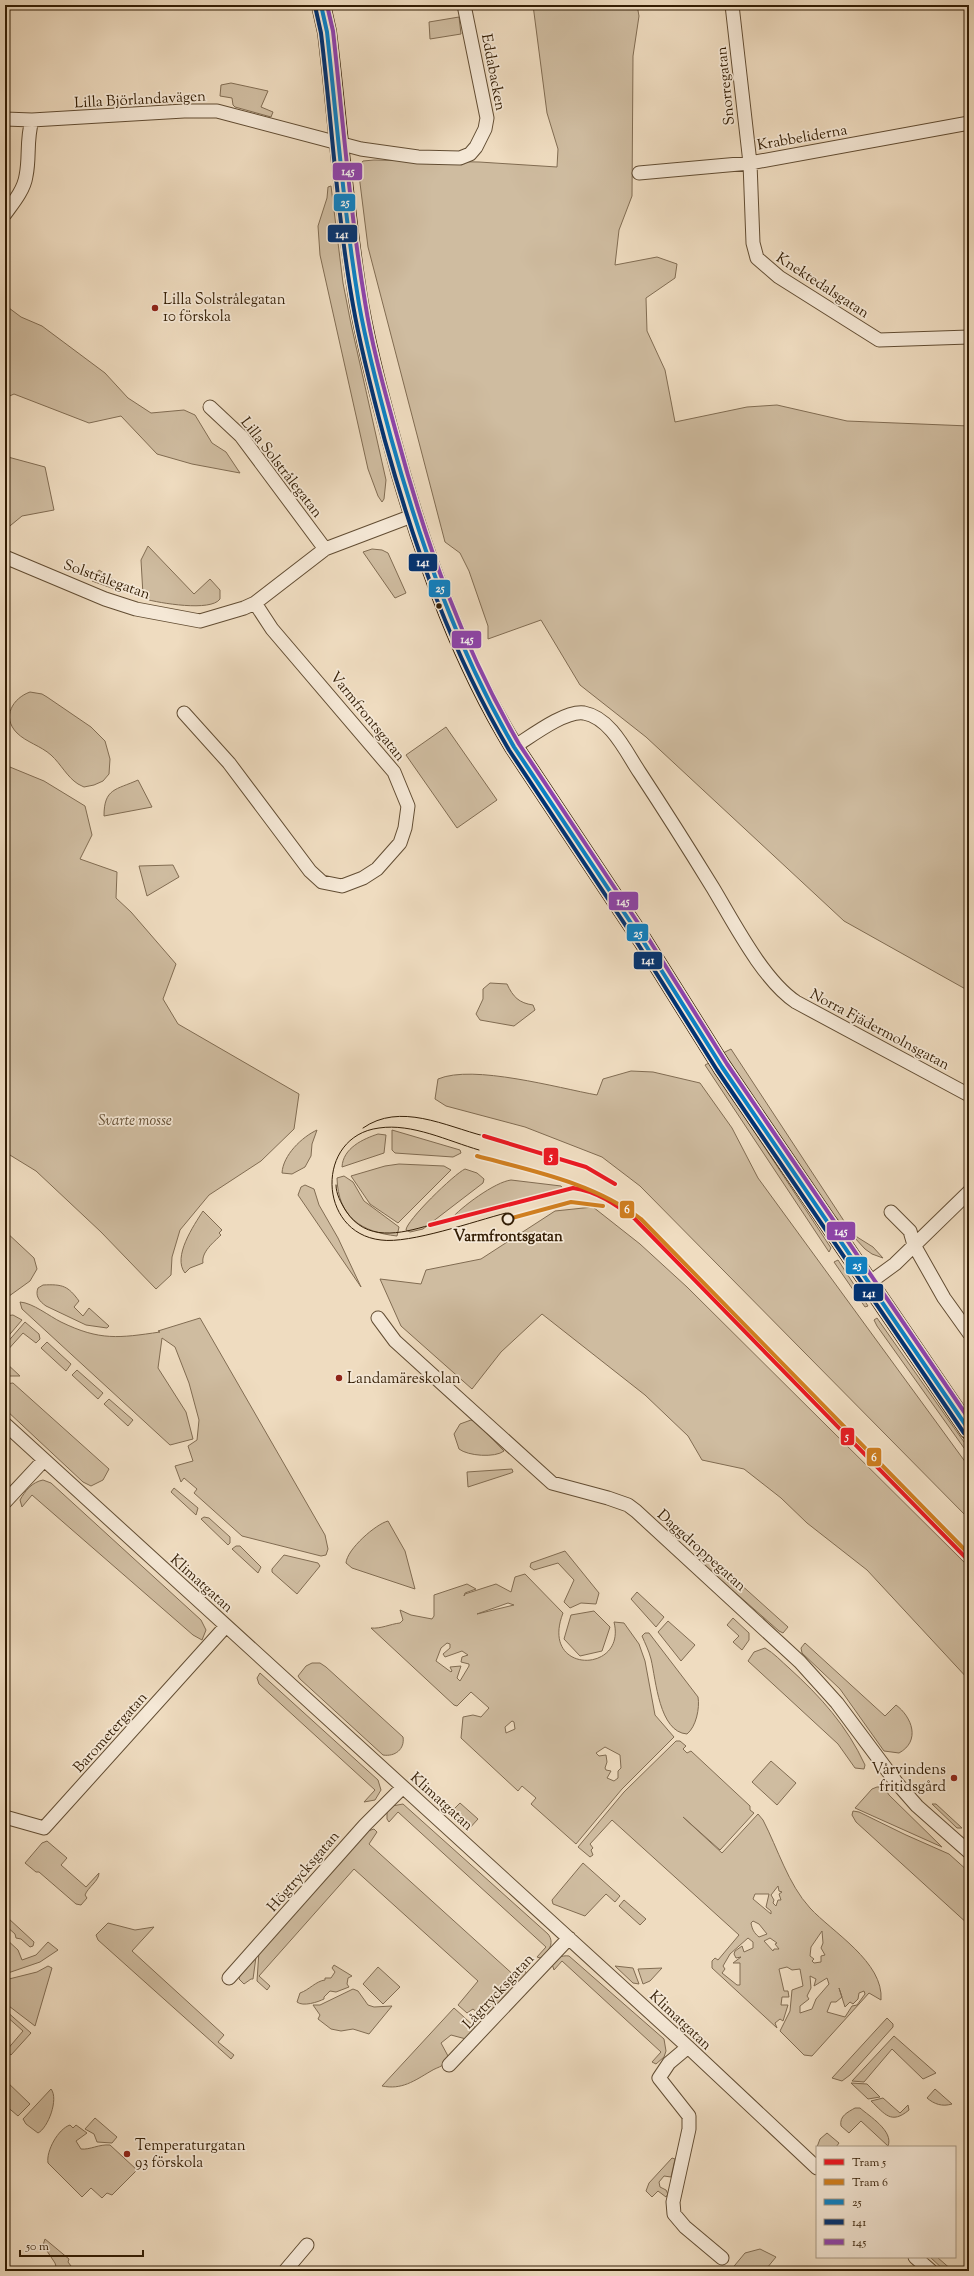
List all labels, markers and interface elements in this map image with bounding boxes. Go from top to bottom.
street label: Eddabacken [475,32,510,113]
street label: Snorregatan [712,45,741,126]
street label: Lilla Björlandavägen [74,87,207,114]
street label: Krabbeliderna [756,120,849,157]
line badge: 145 [332,162,363,181]
text: 145 [340,164,355,180]
line badge: 25 [333,193,356,212]
text: 25 [341,195,350,211]
line badge: 141 [327,224,358,243]
text: 141 [334,227,349,243]
street label: Knektedalsgatan [772,248,873,324]
place label: Lilla Solstrålegatan 10 förskola [163,290,286,328]
marker: Lilla Solstrålegatan 10 förskola [150,303,160,313]
street label: Lilla Solstrålegatan [235,413,327,523]
line badge: 141 [408,553,438,572]
street label: Solstrålegatan [60,555,153,606]
text: 141 [415,555,430,571]
line badge: 25 [428,579,451,598]
text: 25 [436,581,445,597]
unlabelled marker [434,601,444,611]
line badge: 145 [451,630,482,649]
text: 145 [459,632,474,648]
street label: Varmfrontsgatan [324,668,410,766]
line badge: 145 [608,891,639,911]
text: 145 [615,894,630,910]
line badge: 25 [626,923,649,942]
text: 25 [634,926,643,942]
line badge: 141 [633,951,663,970]
text: 141 [640,953,655,969]
street label: Norra Fjädermolnsgatan [806,985,953,1076]
park label: Svarte mosse [98,1111,172,1132]
line badge: 5 [543,1147,559,1166]
text: 5 [548,1149,553,1165]
line badge: 6 [619,1200,635,1219]
text: 6 [624,1202,630,1218]
marker: Varmfrontsgatan [501,1212,515,1226]
line badge: 145 [826,1221,856,1241]
text: 145 [833,1224,848,1240]
place label: Varmfrontsgatan [453,1227,563,1248]
line badge: 25 [845,1256,868,1275]
text: 25 [853,1258,862,1274]
line badge: 141 [853,1283,884,1302]
text: 141 [861,1286,876,1302]
place label: Landamäreskolan [347,1369,461,1390]
marker: Landamäreskolan [334,1373,344,1383]
line badge: 5 [840,1427,855,1446]
text: 5 [844,1429,849,1445]
line badge: 6 [866,1447,882,1467]
text: 6 [871,1450,877,1466]
street label: Daggdroppegatan [652,1505,750,1597]
street label: Klimatgatan [165,1550,237,1618]
street label: Barometergatan [69,1688,153,1778]
place label: Vårvindens fritidsgård [872,1760,947,1798]
street label: Klimatgatan [405,1768,477,1836]
marker: Vårvindens fritidsgård [949,1773,959,1783]
street label: Högtrycksgatan [263,1827,345,1917]
street label: Lågtrycksgatan [458,1949,540,2035]
street label: Klimatgatan [644,1987,716,2056]
place label: Temperaturgatan 93 förskola [135,2136,246,2174]
legend [816,2146,956,2258]
marker: Temperaturgatan 93 förskola [122,2149,132,2159]
text: Tram 5 [852,2154,886,2172]
text: Tram 6 [852,2174,888,2192]
text: 25 [852,2194,862,2212]
text: 141 [852,2214,866,2232]
scale bar [20,2232,143,2258]
text: 145 [852,2234,866,2252]
text: 50 m [25,2238,49,2256]

